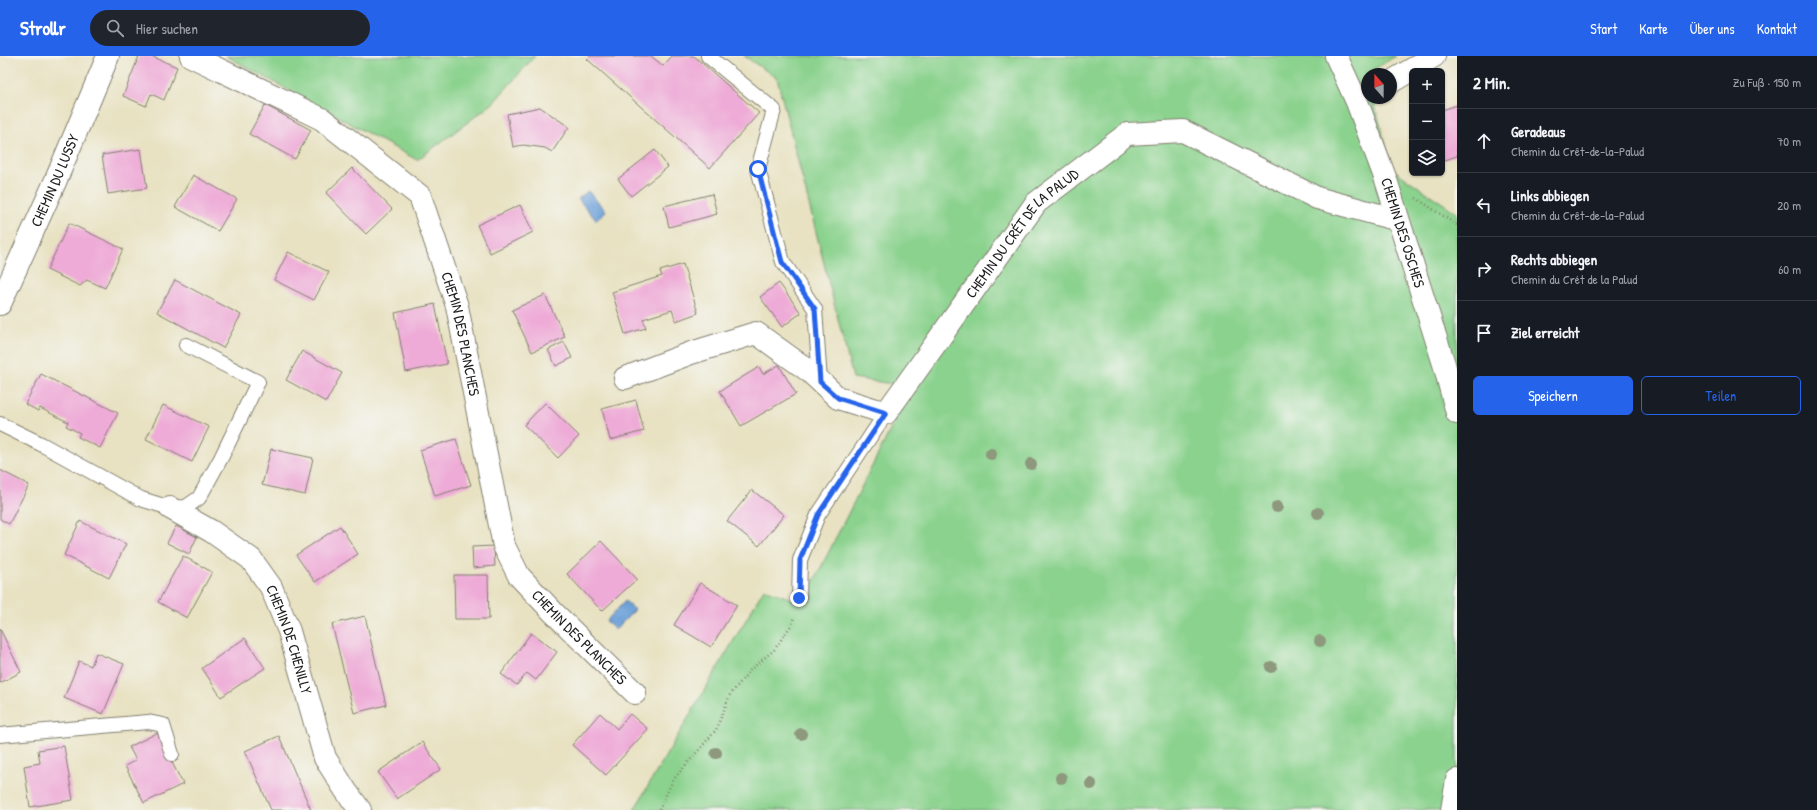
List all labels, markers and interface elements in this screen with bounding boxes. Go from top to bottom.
search box [90,10,370,46]
text: Strollr [20,15,66,41]
icon: search [104,17,126,39]
text: Hier suchen [136,18,198,39]
text: Start [1590,19,1617,38]
text: Karte [1639,19,1668,38]
text: Über uns [1690,19,1735,38]
text: Kontakt [1757,19,1797,38]
north arrow [1361,68,1397,104]
map controls [1409,68,1445,176]
button: + [1409,68,1445,104]
text: 2 Min. [1473,71,1510,94]
text: Zu Fuß · 150 m [1733,73,1801,91]
button: − [1409,104,1445,140]
text: Geradeaus [1511,121,1565,142]
icon: ahead [1473,130,1495,152]
street label: CHEMIN DU LUSSY [25,131,84,230]
text: 70 m [1777,132,1801,150]
button: layers [1409,140,1445,176]
text: Chemin du Crêt-de-la-Palud [1511,142,1644,160]
route start [749,160,767,178]
street label: CHEMIN DU CRÉT DE LA PALUD [960,163,1084,302]
street label: CHEMIN DES OSCHES [1376,175,1430,290]
text: Links abbiegen [1511,185,1589,206]
icon: left [1473,194,1495,216]
text: 20 m [1777,196,1801,214]
text: Chemin du Crêt-de-la-Palud [1511,206,1644,224]
text: Rechts abbiegen [1511,249,1597,270]
icon: right [1473,258,1495,280]
text: 60 m [1778,260,1801,278]
street label: CHEMIN DES PLANCHES [436,269,485,398]
text: Chemin du Crét de la Palud [1511,270,1637,288]
icon: arrive [1473,322,1495,344]
text: Ziel erreicht [1511,322,1580,343]
button: Speichern [1473,376,1633,415]
button: Teilen [1641,376,1801,415]
street label: CHEMIN DE CHENILLY [261,582,318,697]
street label: CHEMIN DES PLANCHES [527,585,632,689]
route end [790,589,808,607]

